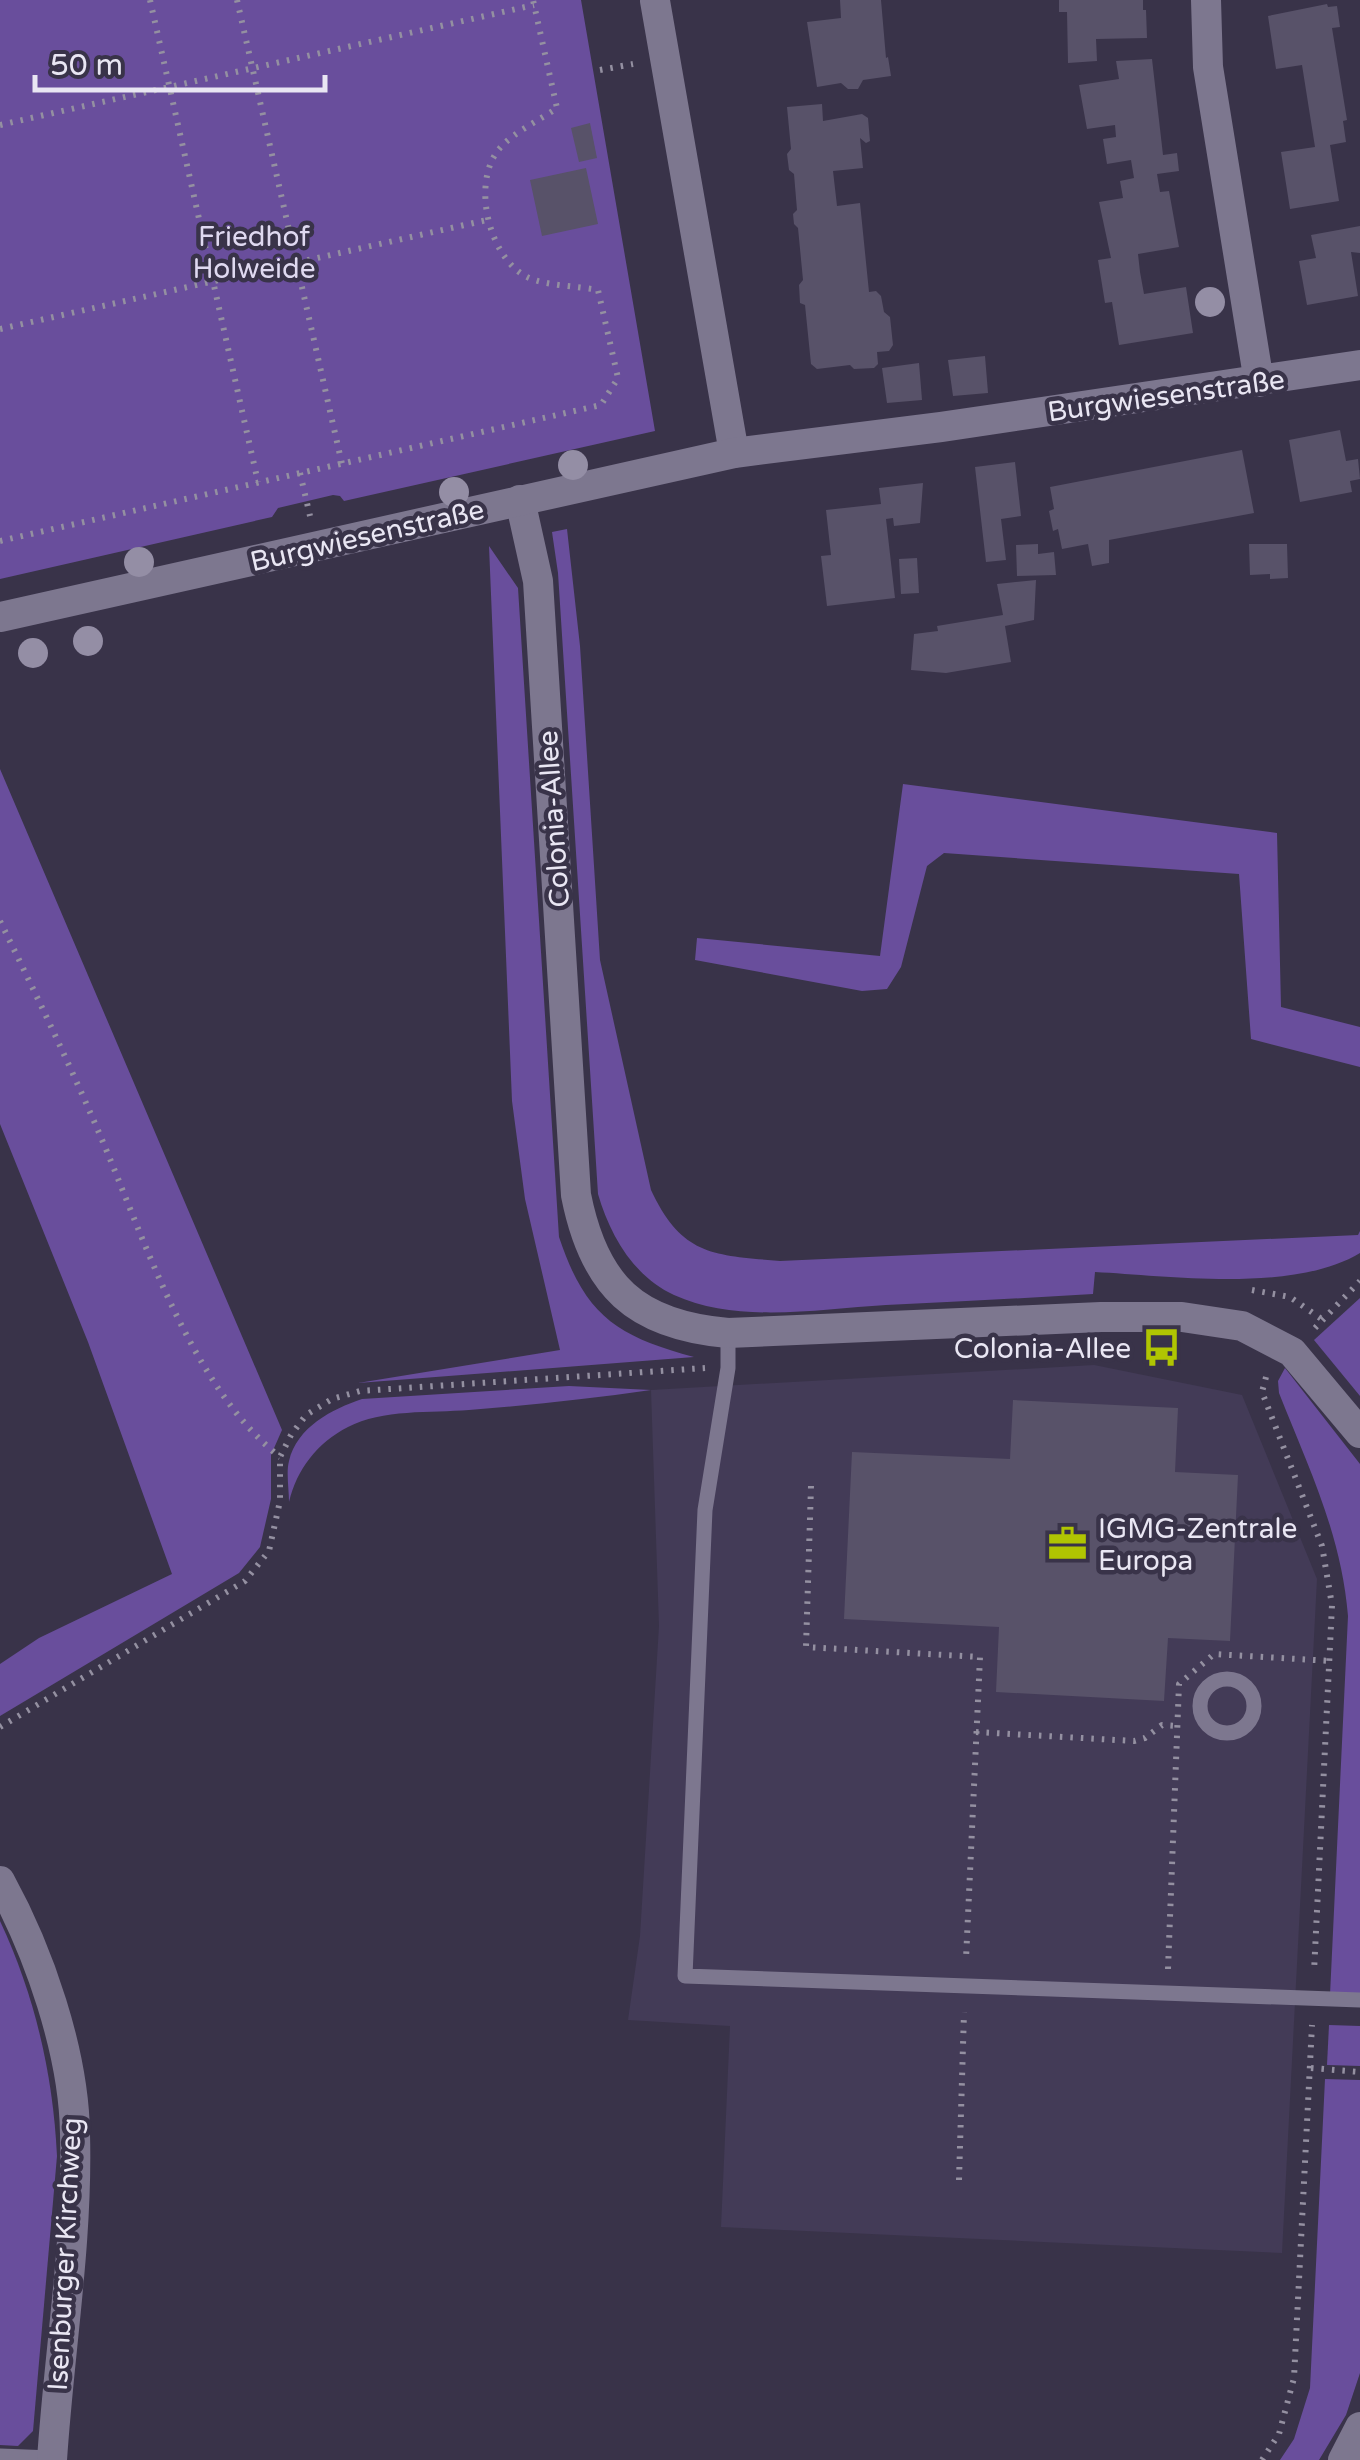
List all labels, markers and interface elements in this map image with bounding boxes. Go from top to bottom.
scale bar [35,30,325,92]
text: 50 m [50,47,123,84]
park label: Friedhof Holweide [192,220,316,286]
street label: Burgwiesenstraße [1045,363,1287,429]
street label: Burgwiesenstraße [247,493,487,579]
street label: Colonia-Allee [531,729,577,908]
bus stop icon: Colonia-Allee [1140,1327,1182,1369]
place label: Colonia-Allee [954,1332,1131,1366]
place label: IGMG-Zentrale Europa [1098,1512,1297,1578]
office icon: IGMG-Zentrale Europa [1047,1523,1089,1565]
street label: Isenburger Kirchweg [41,2116,89,2392]

